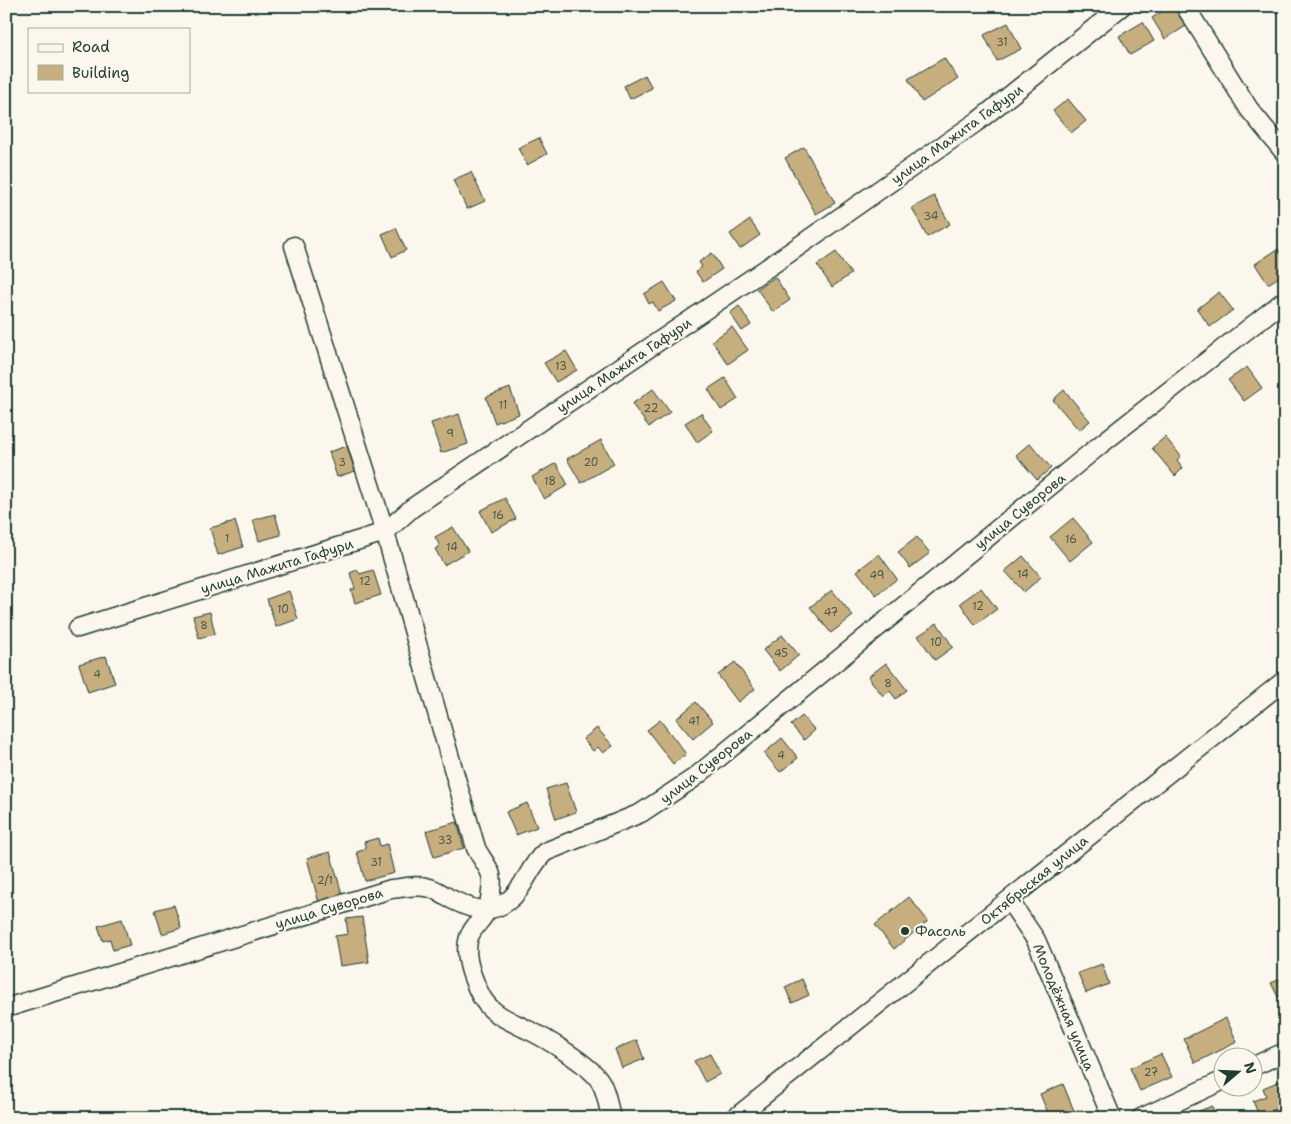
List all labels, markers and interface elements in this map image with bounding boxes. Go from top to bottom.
legend [28,28,190,92]
house number: 31 [996,35,1008,50]
text: Road [72,37,110,57]
text: Building [72,63,129,83]
street label: улица Мажита Гафури [888,80,1026,188]
house number: 34 [924,209,939,224]
street label: улица Мажита Гафури [553,313,695,417]
house number: 13 [555,359,567,374]
house number: 11 [499,398,507,413]
house number: 22 [644,401,658,416]
house number: 9 [446,426,454,441]
house number: 3 [338,455,346,470]
house number: 20 [583,455,599,470]
street label: улица Суворова [971,469,1069,553]
house number: 18 [544,474,556,489]
house number: 16 [492,508,504,523]
house number: 1 [225,531,229,546]
house number: 16 [1065,532,1077,547]
street label: улица Мажита Гафури [199,534,355,598]
house number: 14 [446,540,458,555]
house number: 14 [1017,567,1029,582]
house number: 49 [870,568,884,583]
house number: 12 [359,574,371,589]
house number: 12 [972,599,984,614]
house number: 10 [277,602,289,617]
house number: 47 [824,605,839,620]
house number: 8 [200,618,208,633]
house number: 10 [930,635,942,650]
house number: 45 [774,646,788,661]
house number: 4 [93,667,101,682]
house number: 8 [884,676,892,691]
house number: 41 [688,714,700,729]
street label: улица Суворова [656,724,756,807]
house number: 4 [777,748,785,763]
street label: Октябрьская улица [977,831,1092,929]
house number: 33 [438,833,452,848]
house number: 31 [370,855,382,870]
house number: 2/1 [317,873,333,888]
street label: улица Суворова [273,883,385,933]
place label: Фасоль [915,922,966,940]
marker: Фасоль [899,925,911,937]
street label: Молодёжная улица [1029,941,1099,1074]
north arrow [1214,1046,1264,1096]
text: N [1240,1060,1261,1076]
house number: 27 [1144,1065,1159,1080]

